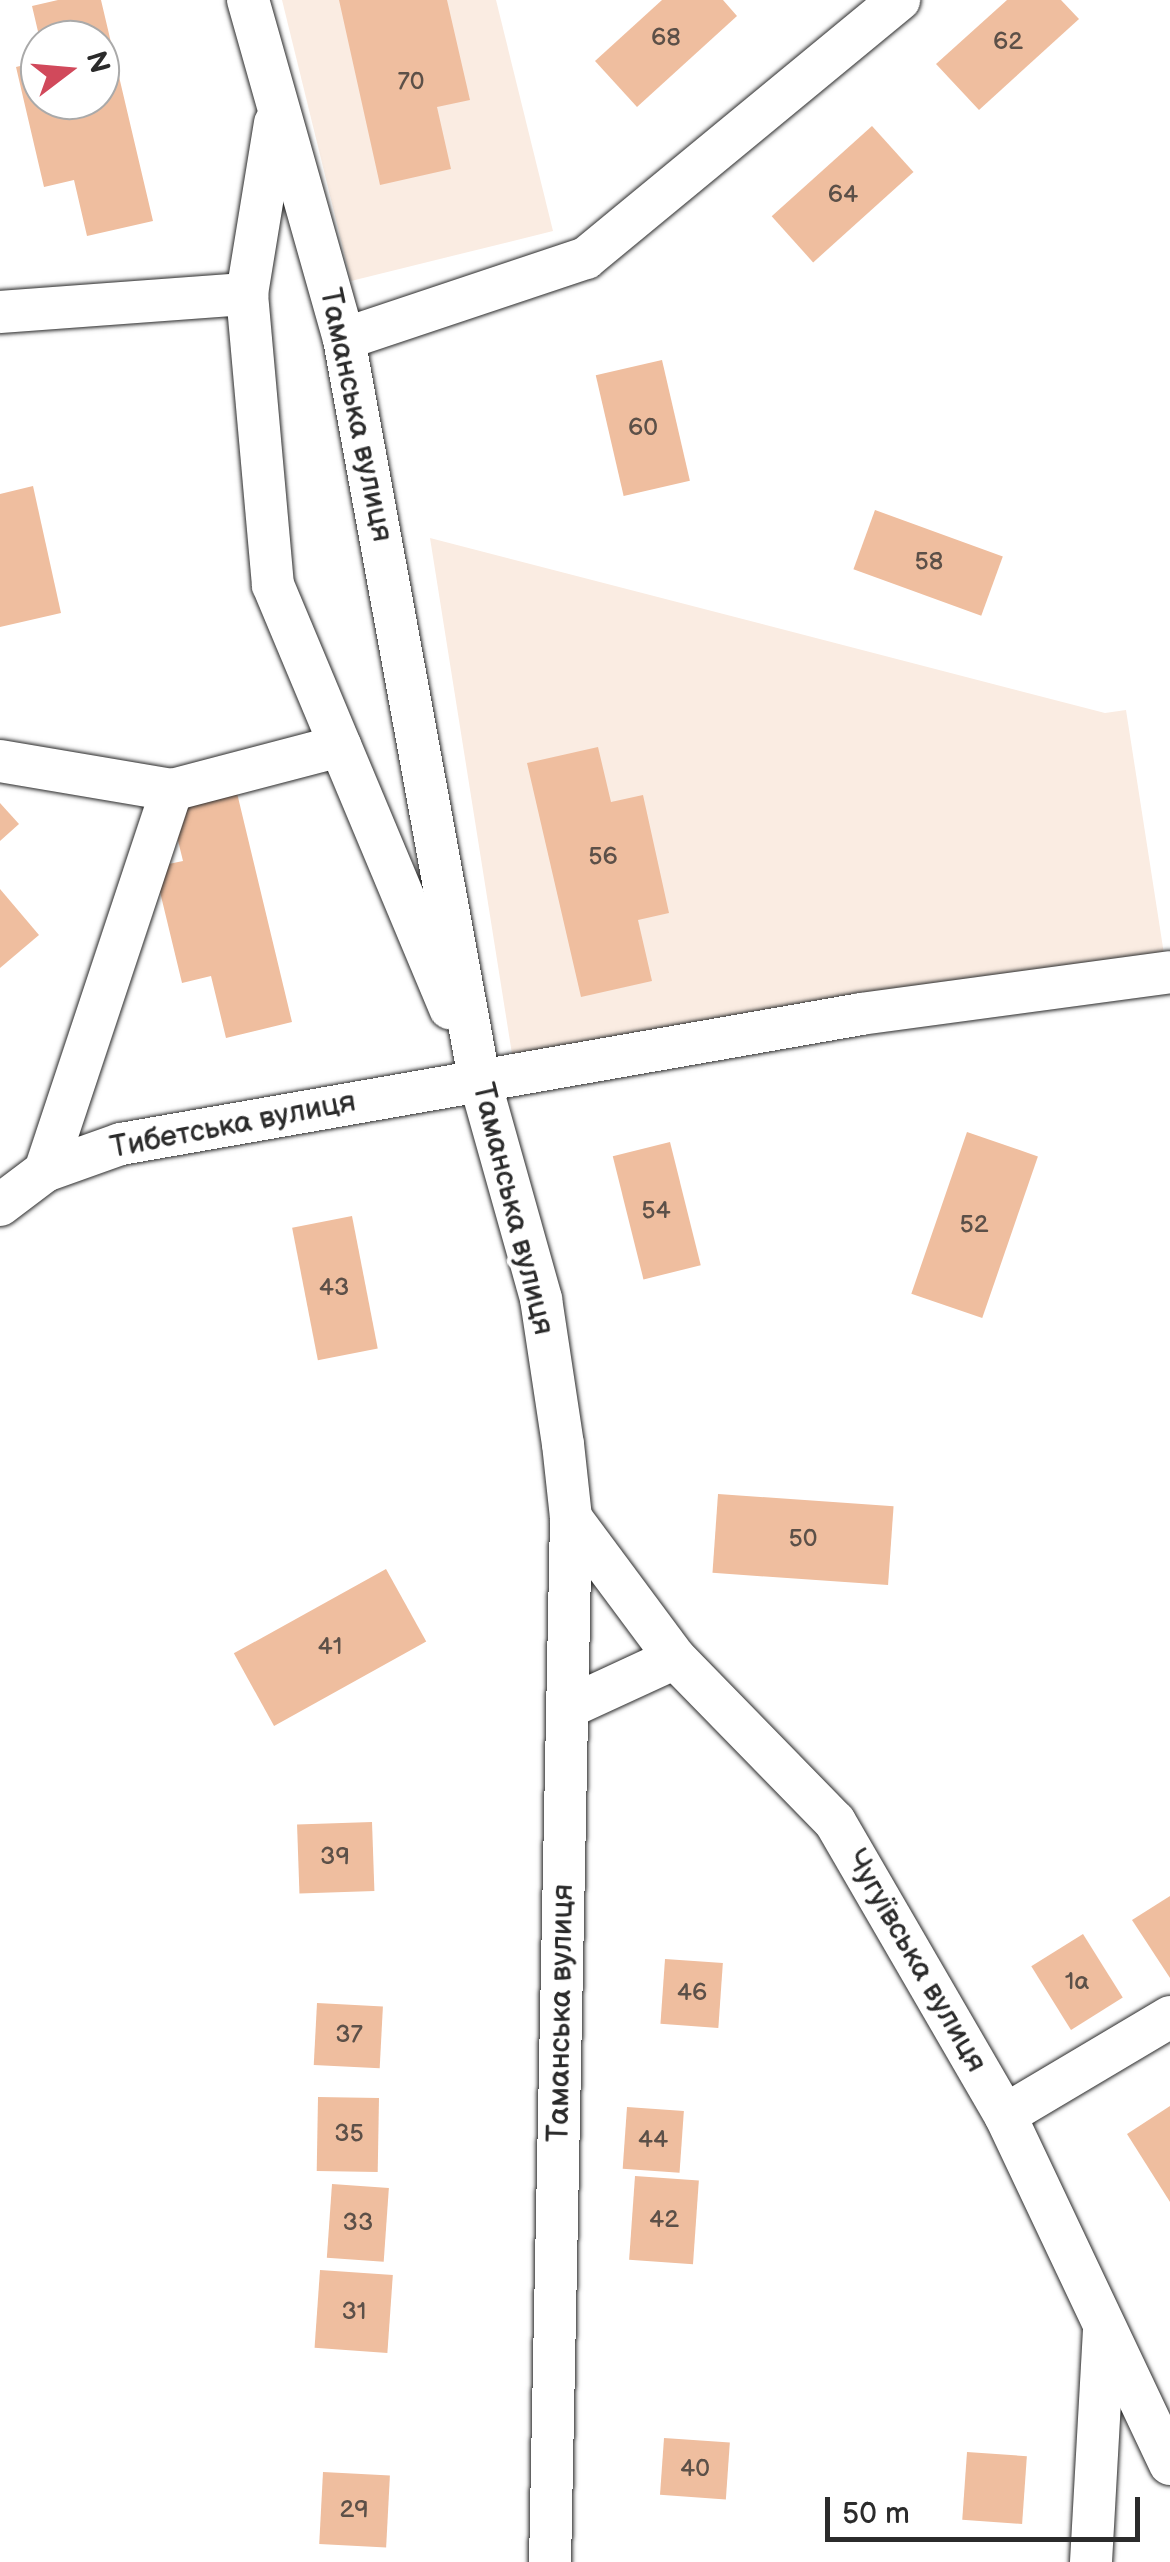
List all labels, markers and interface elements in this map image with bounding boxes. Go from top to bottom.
north arrow [20,20,120,120]
house number: 68 [651,23,681,53]
house number: 62 [993,27,1023,57]
text: N [79,47,116,77]
house number: 70 [398,67,424,97]
house number: 64 [828,180,858,210]
street label: Таманська вулиця [312,285,400,545]
house number: 60 [628,413,658,443]
house number: 58 [915,547,943,577]
house number: 56 [588,842,618,872]
street label: Таманська вулиця [464,1079,562,1339]
street label: Тибетська вулиця [107,1084,359,1166]
house number: 54 [641,1196,671,1226]
house number: 52 [959,1210,989,1240]
house number: 43 [319,1273,349,1303]
house number: 50 [788,1524,818,1554]
house number: 41 [318,1632,342,1662]
house number: 39 [320,1842,350,1872]
street label: Чугуївська вулиця [838,1843,994,2079]
street label: Таманська вулиця [541,1884,581,2142]
house number: 1а [1065,1967,1089,1997]
house number: 46 [677,1978,707,2008]
house number: 37 [335,2020,363,2050]
house number: 35 [334,2119,364,2149]
house number: 44 [638,2125,668,2155]
house number: 42 [649,2205,679,2235]
house number: 33 [343,2208,373,2238]
house number: 31 [341,2297,367,2327]
house number: 40 [680,2454,710,2484]
scale bar [830,2477,1145,2539]
house number: 29 [339,2495,369,2525]
text: 50 m [842,2496,910,2532]

